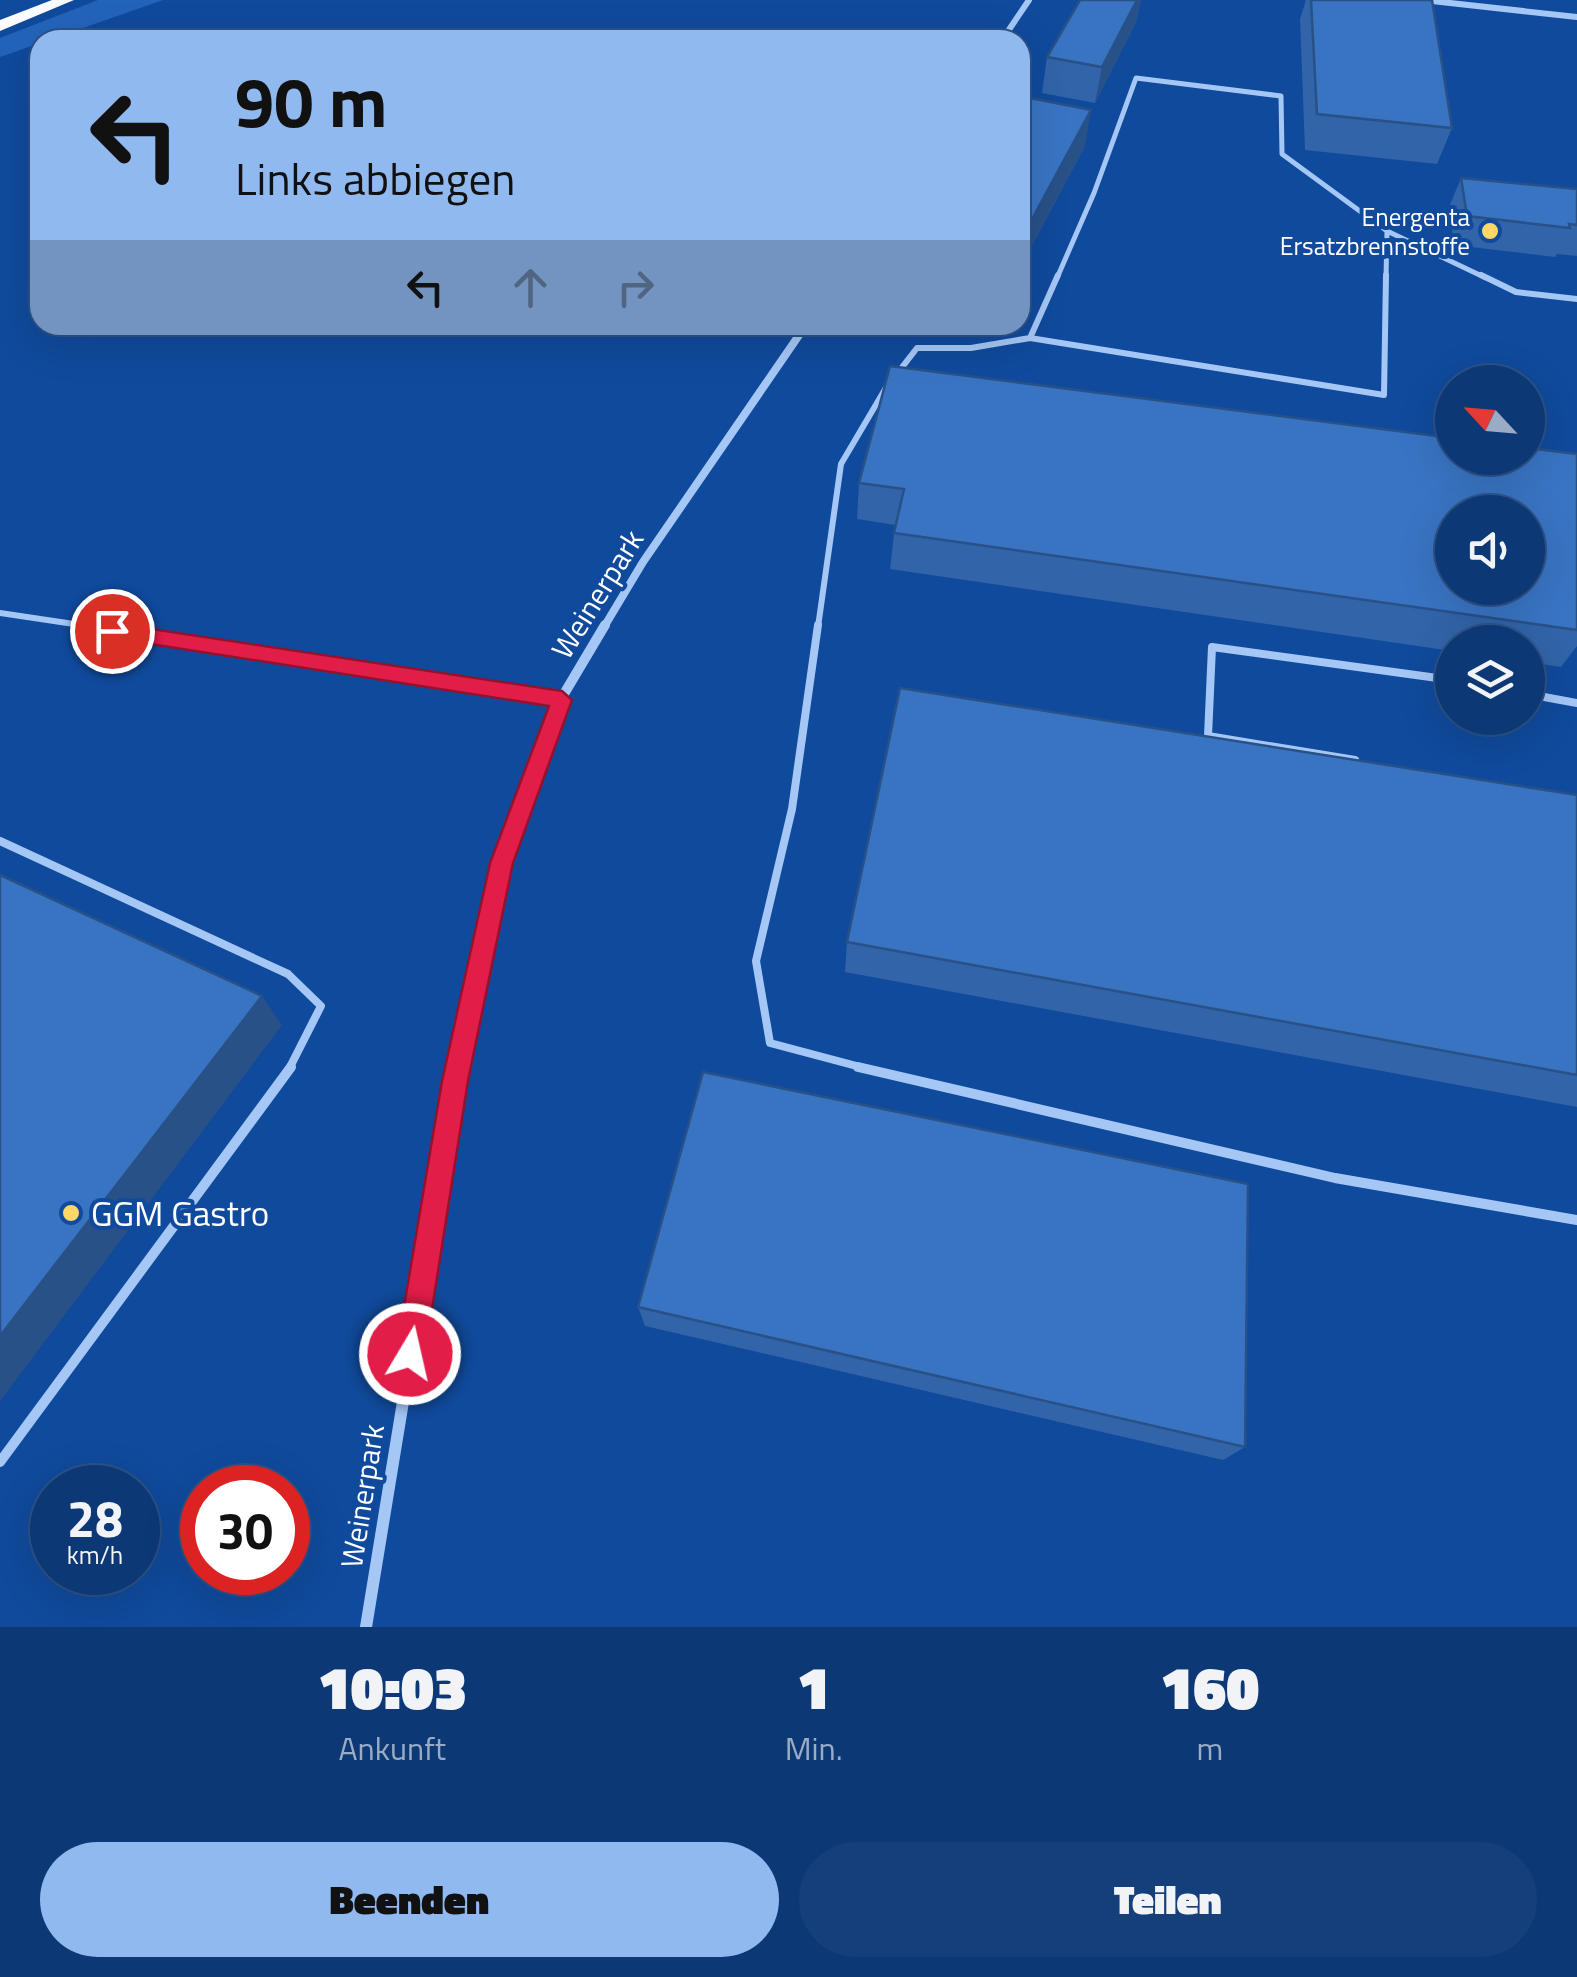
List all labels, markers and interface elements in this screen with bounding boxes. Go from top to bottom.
text: 90 m [235,48,388,154]
icon: left [70,70,200,200]
text: Links abbiegen [235,144,515,212]
place label: Energenta Ersatzbrennstoffe [1280,198,1470,265]
marker: Energenta Ersatzbrennstoffe [1479,220,1501,242]
icon: left [398,260,453,315]
icon: ahead [503,260,558,315]
icon: right [608,260,663,315]
north arrow [1435,365,1545,475]
map controls [1435,365,1545,735]
button: sound [1435,495,1545,605]
street label: Weinerpark [539,520,655,668]
pin [70,589,155,674]
icon: arrive [85,604,140,659]
button: layers [1435,625,1545,735]
place label: GGM Gastro [91,1186,269,1240]
marker: GGM Gastro [60,1202,82,1224]
position arrow [358,1302,462,1406]
street label: Weinerpark [328,1421,396,1571]
speed limit sign: 30 [180,1465,310,1595]
text: 28 [67,1480,123,1556]
text: km/h [67,1536,123,1574]
text: 10:03 [318,1641,467,1732]
text: 1 [797,1641,830,1732]
text: 160 [1160,1641,1259,1732]
text: Ankunft [339,1724,446,1772]
text: Min. [785,1724,843,1772]
text: m [1196,1724,1223,1772]
button: Beenden [40,1842,779,1957]
button: Teilen [799,1842,1537,1957]

